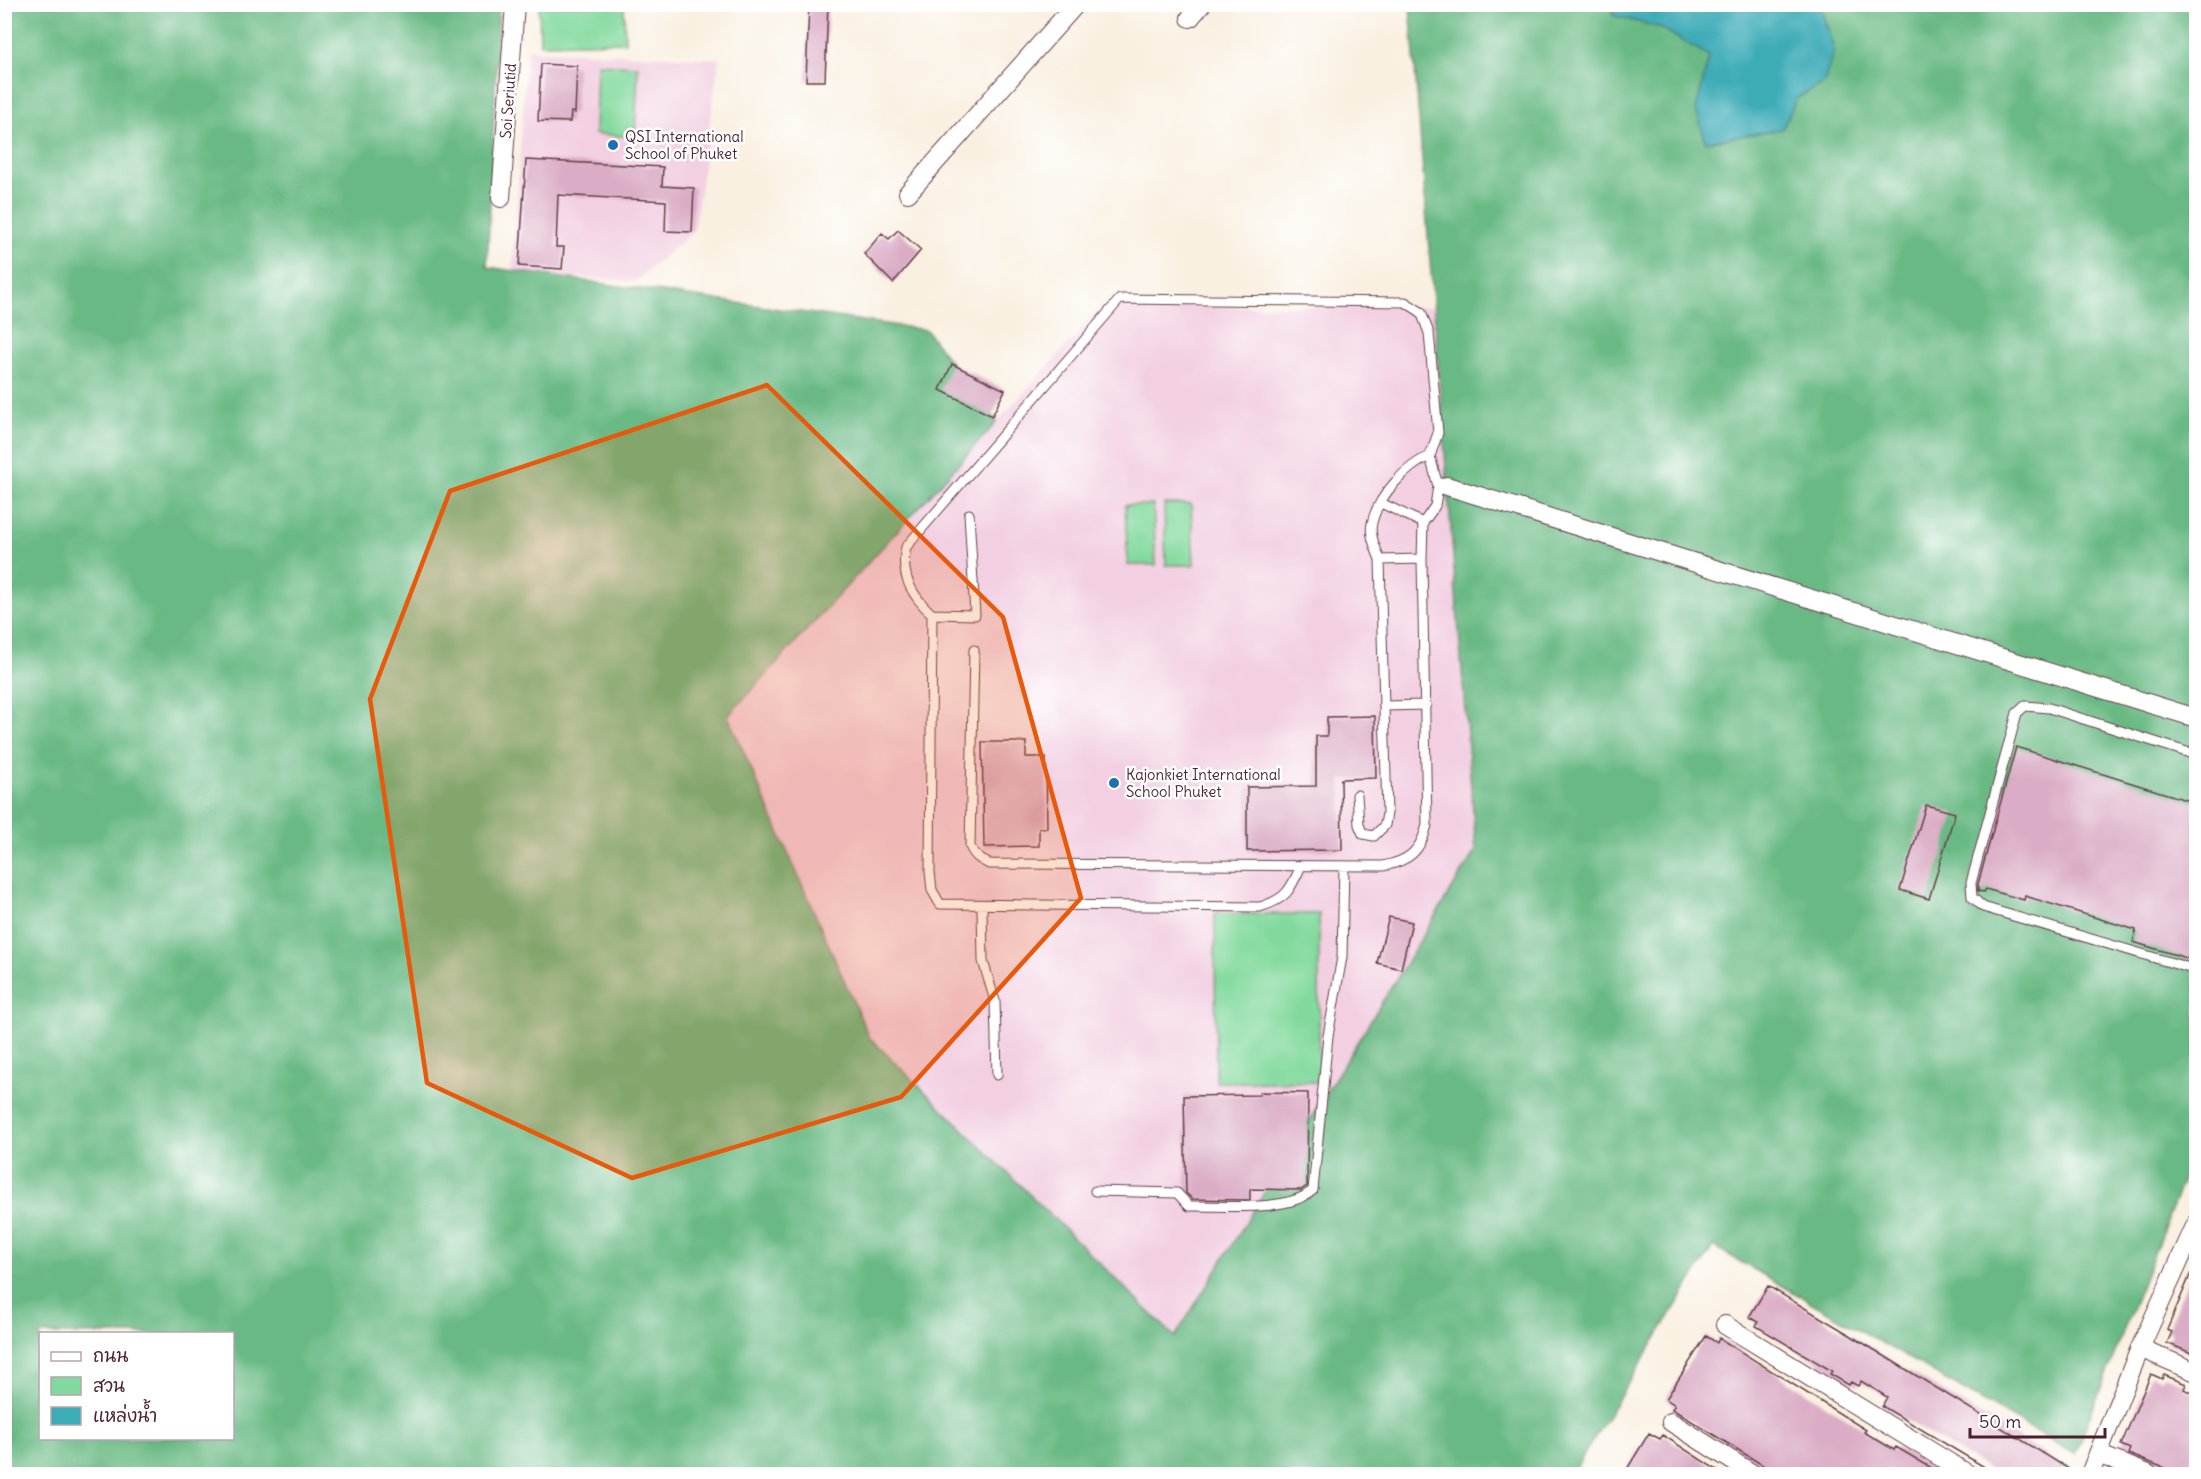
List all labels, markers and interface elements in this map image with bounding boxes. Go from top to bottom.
street label: Soi Seriutid [496,62,520,139]
place label: QSI International School of Phuket [625,127,744,163]
marker: QSI International School of Phuket [606,138,620,152]
place label: Kajonkiet International School Phuket [1126,765,1281,801]
marker: Kajonkiet International School Phuket [1107,776,1121,790]
legend [39,1332,234,1440]
text: ถนน [93,1344,128,1367]
text: สวน [93,1374,125,1397]
text: แหล่งน้ำ [93,1399,157,1427]
scale bar [1970,1401,2105,1439]
text: 50 m [1979,1410,2021,1433]

